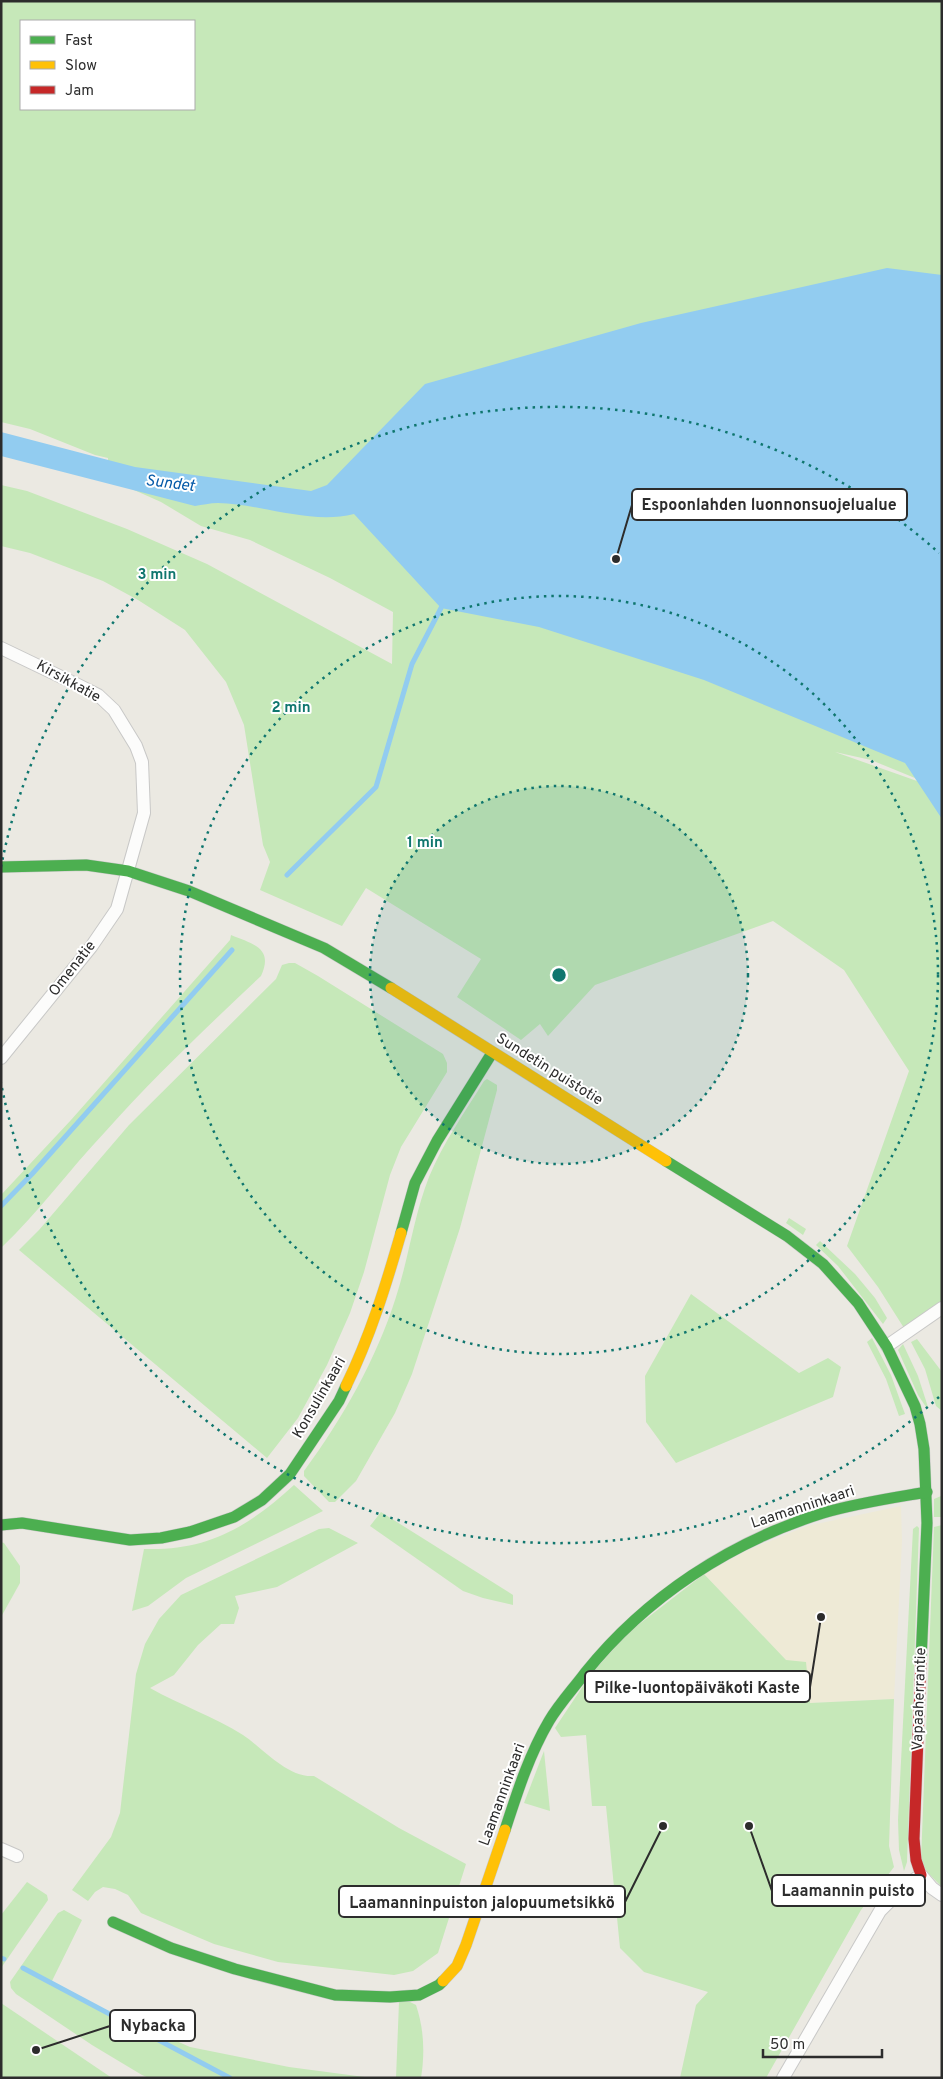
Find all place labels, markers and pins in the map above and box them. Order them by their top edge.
callout: Espoonlahden luonnonsuojelualue [632,489,907,520]
centre of rings [550,966,568,984]
callout: Pilke-luontopäiväkoti Kaste [585,1671,810,1702]
callout: Laamannin puisto [772,1875,925,1906]
callout: Laamanninpuiston jalopuumetsikkö [339,1886,625,1917]
callout: Nybacka [110,2010,195,2041]

